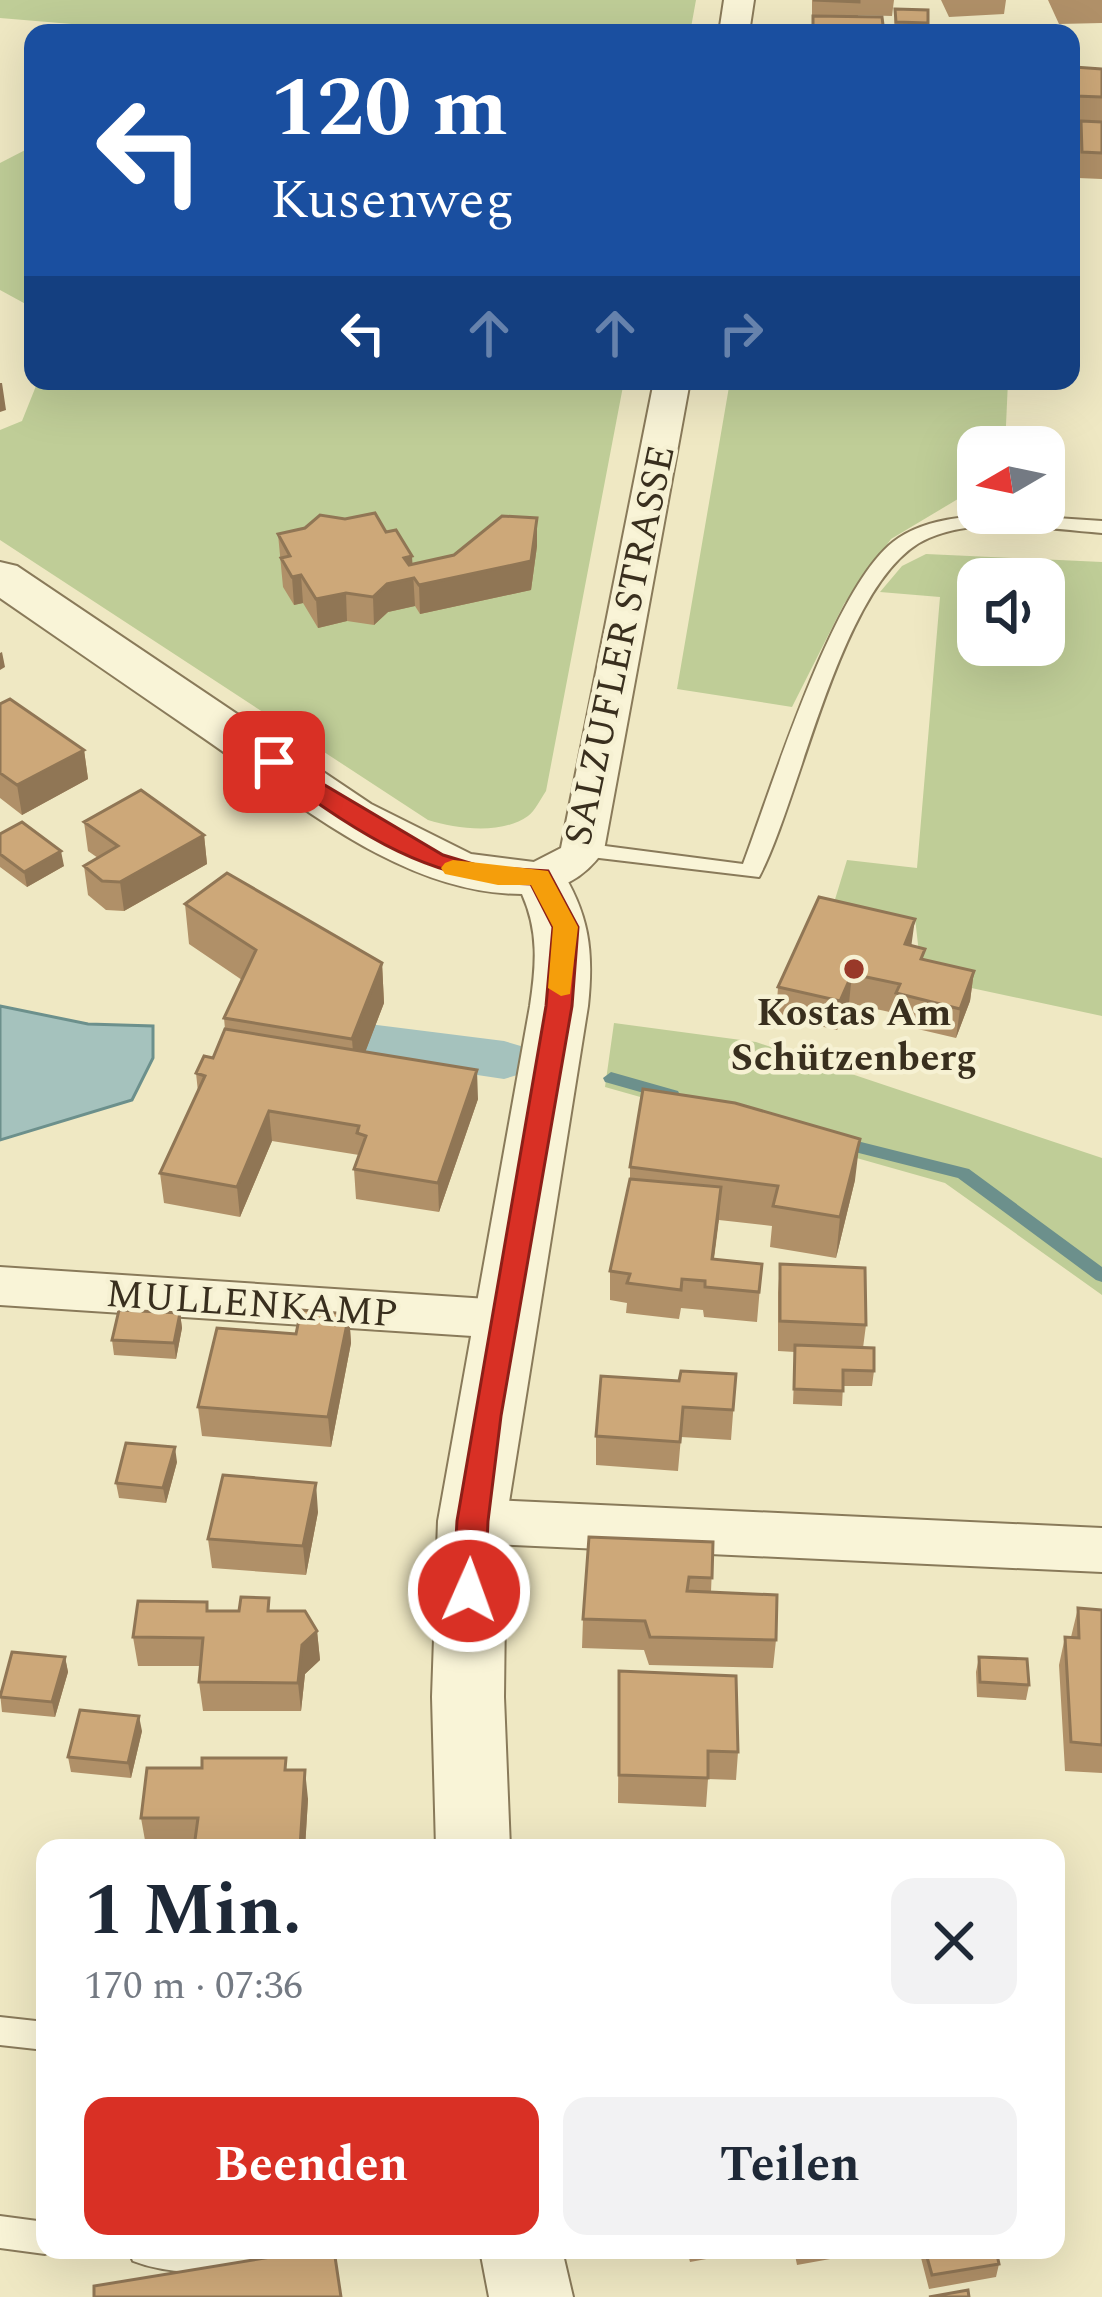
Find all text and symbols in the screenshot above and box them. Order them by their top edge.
text: 120 m [270,45,508,173]
icon: left [72,72,228,228]
text: Kusenweg [270,160,514,242]
icon: left [330,300,396,366]
icon: ahead [456,300,522,366]
icon: ahead [582,300,648,366]
icon: right [708,300,774,366]
north arrow [957,426,1065,534]
map controls [957,426,1065,666]
street label: SALZUFLER STRASSE [549,440,692,851]
button: sound [957,558,1065,666]
pin [223,711,325,813]
icon: arrive [241,729,307,795]
marker: Kostas Am Schützenberg [841,956,867,982]
place label: Kostas Am Schützenberg [731,984,977,1088]
street label: MULLENKAMP [104,1265,400,1344]
position arrow [406,1528,532,1654]
text: 1 Min. [84,1857,302,1966]
button: close [891,1878,1017,2004]
text: 170 m · 07:36 [84,1957,303,2016]
button: Beenden [84,2097,539,2235]
button: Teilen [563,2097,1017,2235]

